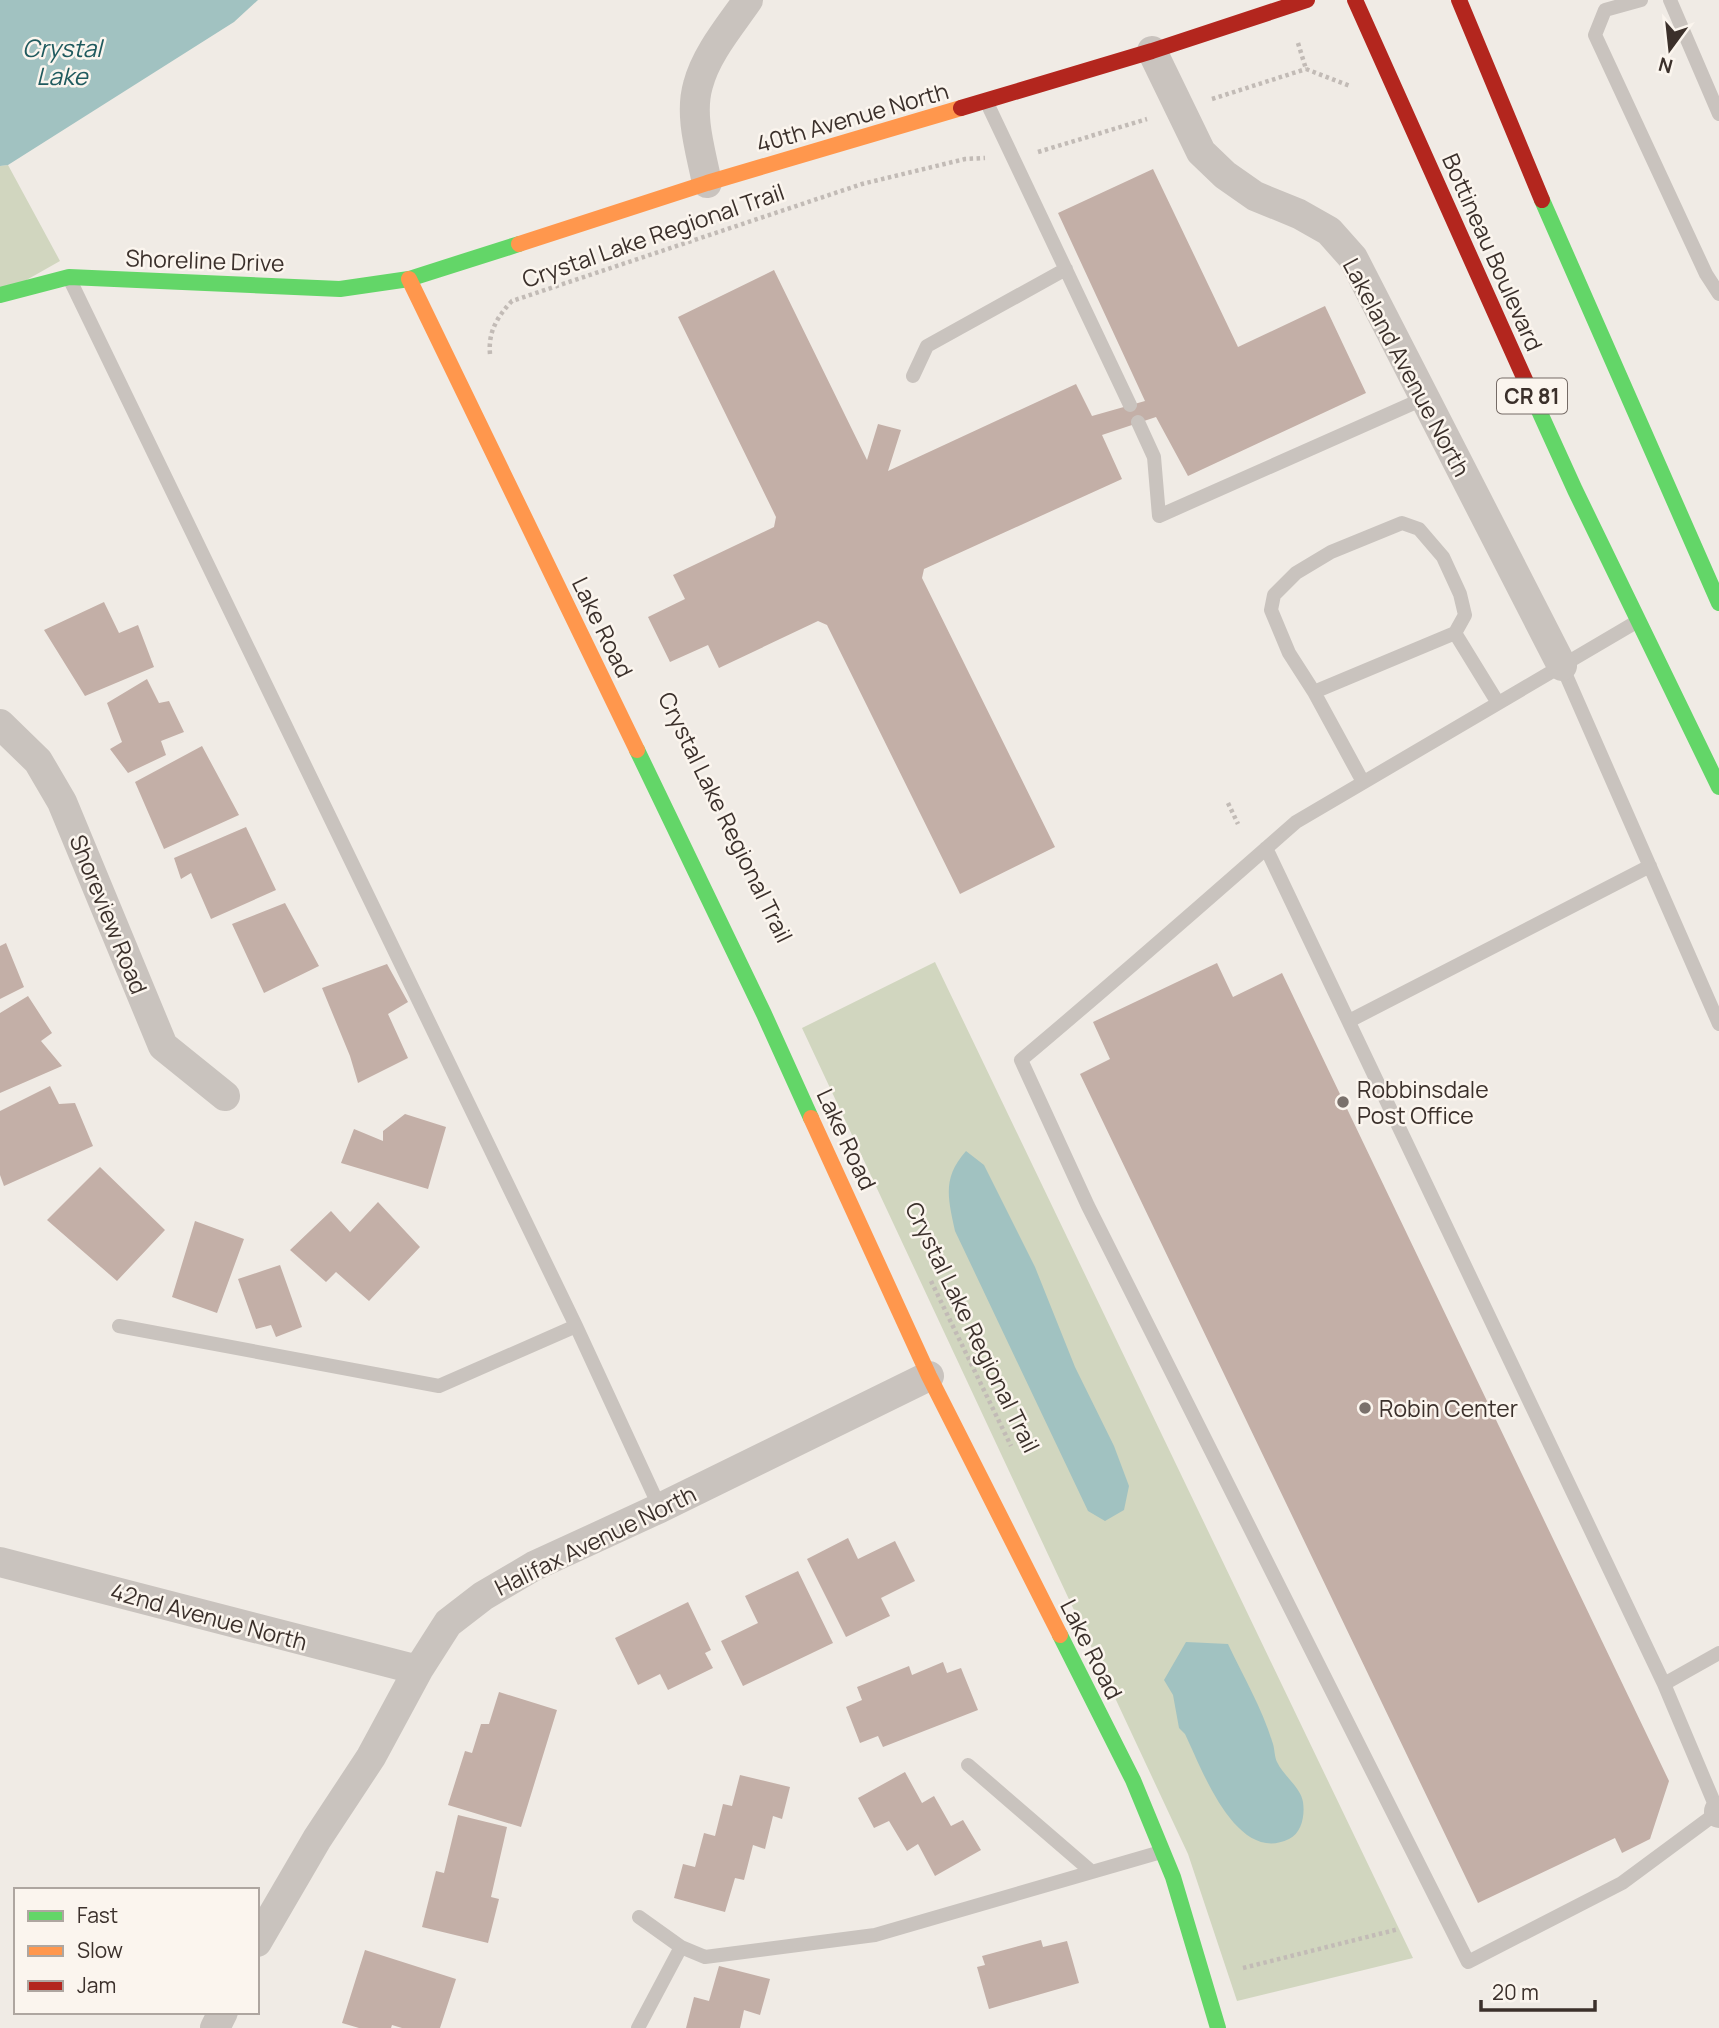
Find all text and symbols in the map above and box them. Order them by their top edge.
north arrow [1635,14,1705,84]
water label: Crystal Lake [22,31,105,92]
text: N [1656,51,1676,80]
street label: 40th Avenue North [752,74,952,160]
street label: Bottineau Boulevard [1435,148,1551,356]
street label: Crystal Lake Regional Trail [518,175,788,295]
street label: Shoreline Drive [125,241,285,279]
street label: Lakeland Avenue North [1336,252,1478,482]
road number: CR 81 [1497,378,1567,414]
street label: Lake Road [565,571,641,683]
street label: Crystal Lake Regional Trail [651,686,801,948]
street label: Shoreview Road [62,830,156,998]
place label: Robbinsdale Post Office [1357,1073,1489,1131]
street label: Lake Road [810,1083,884,1195]
marker: Robbinsdale Post Office [1335,1094,1351,1110]
street label: Crystal Lake Regional Trail [898,1196,1048,1458]
place label: Robin Center [1379,1392,1518,1424]
marker: Robin Center [1357,1400,1373,1416]
street label: Halifax Avenue North [489,1477,701,1603]
street label: 42nd Avenue North [107,1574,311,1658]
street label: Lake Road [1053,1594,1131,1704]
legend [14,1888,259,2014]
text: Fast [77,1901,118,1929]
text: Slow [77,1936,123,1964]
scale bar [1481,1968,1595,2012]
text: Jam [77,1971,116,1999]
text: 20 m [1492,1978,1539,2006]

